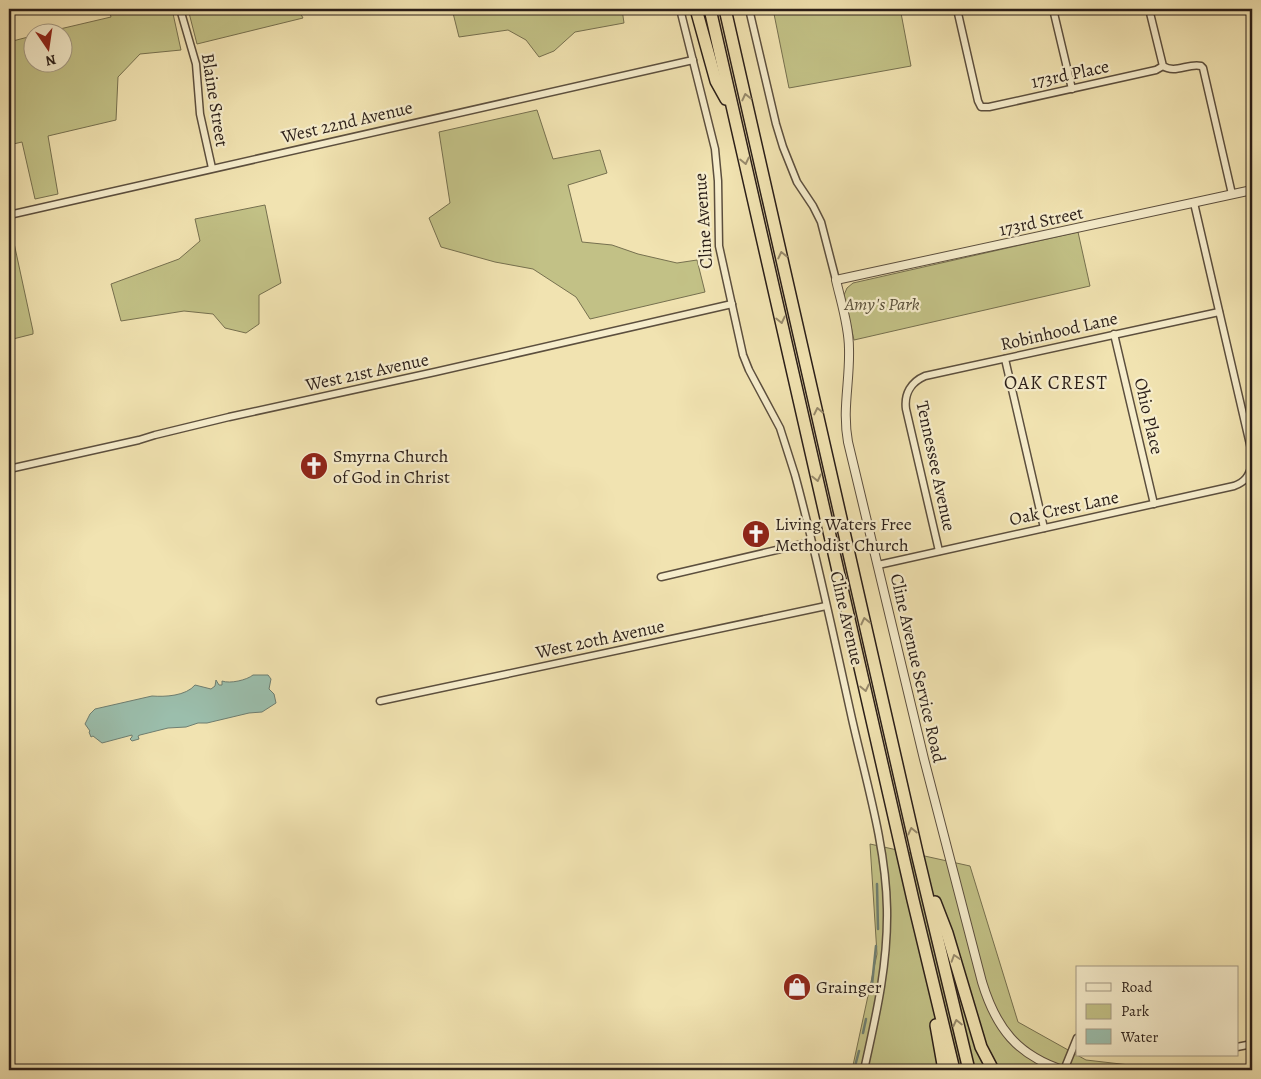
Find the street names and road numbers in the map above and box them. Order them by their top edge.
street label: Blaine Street [196,52,234,149]
street label: 173rd Place [1029,54,1111,94]
street label: West 22nd Avenue [278,95,415,149]
street label: Cline Avenue [688,172,718,270]
street label: 173rd Street [997,200,1085,242]
street label: Robinhood Lane [998,306,1120,356]
street label: West 21st Avenue [302,347,431,397]
street label: Ohio Place [1129,375,1169,457]
street label: Tennessee Avenue [911,399,961,533]
street label: Oak Crest Lane [1007,485,1121,531]
street label: Cline Avenue [825,569,869,667]
street label: Cline Avenue Service Road [885,571,952,765]
street label: West 20th Avenue [532,614,667,665]

